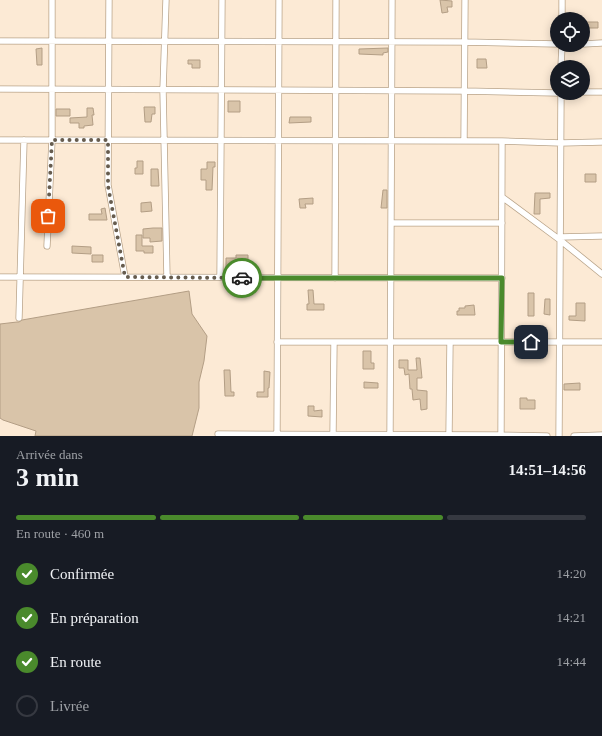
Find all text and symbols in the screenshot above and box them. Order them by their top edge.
map controls [550,12,590,100]
button: locate [550,12,590,52]
button: layers [550,60,590,100]
pin [31,199,65,233]
icon: bag [37,205,59,227]
courier [222,258,262,298]
icon: car [231,267,253,289]
pin [514,325,548,359]
icon: home [520,331,542,353]
text: Arrivée dans [16,447,83,462]
text: 14:51–14:56 [509,462,586,478]
text: 3 min [16,463,79,492]
text: En route · 460 m [16,526,104,541]
icon: check [16,563,38,585]
text: Confirmée [50,566,114,582]
text: 14:20 [556,566,586,581]
icon: check [16,607,38,629]
text: En préparation [50,610,139,626]
text: 14:21 [556,610,586,625]
icon: check [16,651,38,673]
text: En route [50,654,101,670]
text: 14:44 [556,654,586,669]
text: Livrée [50,698,89,714]

